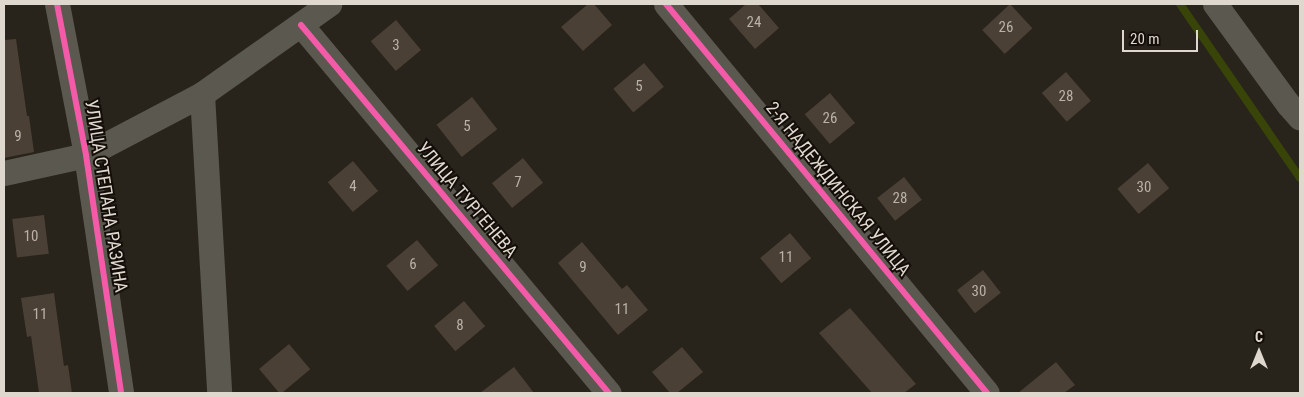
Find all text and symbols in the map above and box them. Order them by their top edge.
house number: 24 [747,14,761,32]
house number: 26 [999,19,1013,37]
scale bar [1124,20,1200,52]
text: 20 m [1130,30,1160,48]
house number: 3 [392,37,400,55]
house number: 5 [635,78,643,96]
house number: 28 [1059,88,1073,106]
street label: УЛИЦА СТЕПАНА РАЗИНА [80,98,132,294]
street label: 2-Я НАДЕЖДИНСКАЯ УЛИЦА [761,98,915,280]
house number: 26 [823,110,837,128]
house number: 5 [463,118,471,136]
house number: 9 [14,128,22,146]
street label: УЛИЦА ТУРГЕНЕВА [412,137,522,263]
house number: 7 [514,174,522,192]
house number: 4 [349,178,357,196]
house number: 30 [1137,179,1151,197]
house number: 28 [893,190,907,208]
house number: 10 [24,228,38,246]
house number: 11 [779,249,793,267]
house number: 6 [409,256,417,274]
house number: 9 [579,259,587,277]
house number: 30 [972,283,986,301]
house number: 11 [615,301,629,319]
house number: 11 [33,306,47,324]
house number: 8 [456,317,464,335]
north arrow [1234,327,1284,377]
text: С [1255,329,1263,345]

